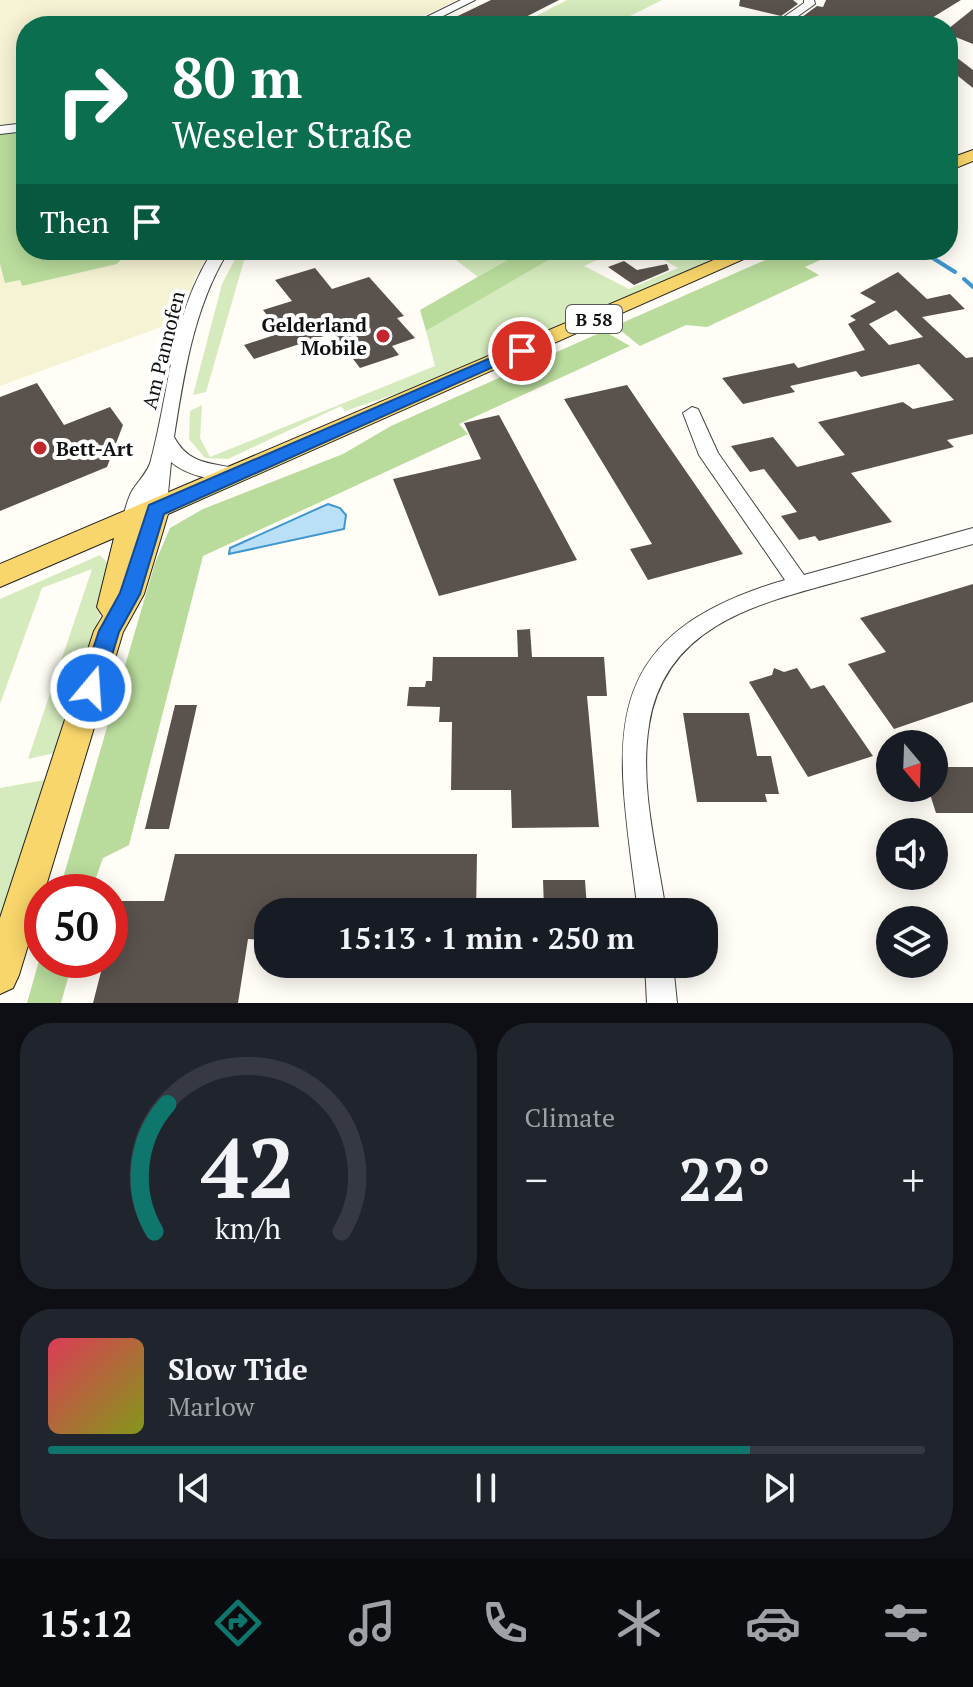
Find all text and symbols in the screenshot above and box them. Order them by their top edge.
text: 80 m [172,40,302,114]
icon: right [40,48,144,152]
text: Weseler Straße [172,111,412,158]
icon: arrive [125,200,169,244]
text: Then [40,202,109,242]
street label: Am Pannofen [135,288,191,412]
road number: B 58 [566,305,622,333]
place label: Gelderland Mobile [261,311,367,361]
pin [488,317,556,385]
marker: Gelderland Mobile [374,327,392,345]
icon: arrive [500,329,544,373]
place label: Bett-Art [56,435,133,462]
marker: Bett-Art [31,439,49,457]
position arrow [49,646,133,730]
north arrow [876,730,948,802]
map controls [876,730,948,978]
button: sound [876,818,948,890]
speed limit sign: 50 [24,874,128,978]
button: layers [876,906,948,978]
text: 15:13 · 1 min · 250 m [338,918,634,958]
text: Climate [525,1100,615,1134]
text: 42 [201,1112,295,1222]
text: 22° [678,1139,771,1218]
text: − [525,1150,548,1209]
text: + [902,1150,925,1209]
text: km/h [215,1209,281,1247]
text: Slow Tide [168,1349,308,1389]
text: Marlow [168,1389,254,1423]
icon: previous [172,1466,216,1510]
icon: pause [464,1466,508,1510]
icon: next [757,1466,801,1510]
icon: directions [210,1595,266,1651]
icon: music [344,1595,400,1651]
icon: phone [477,1595,533,1651]
icon: climate [611,1595,667,1651]
icon: car [745,1595,801,1651]
icon: filters [878,1595,934,1651]
text: 15:12 [39,1600,133,1647]

